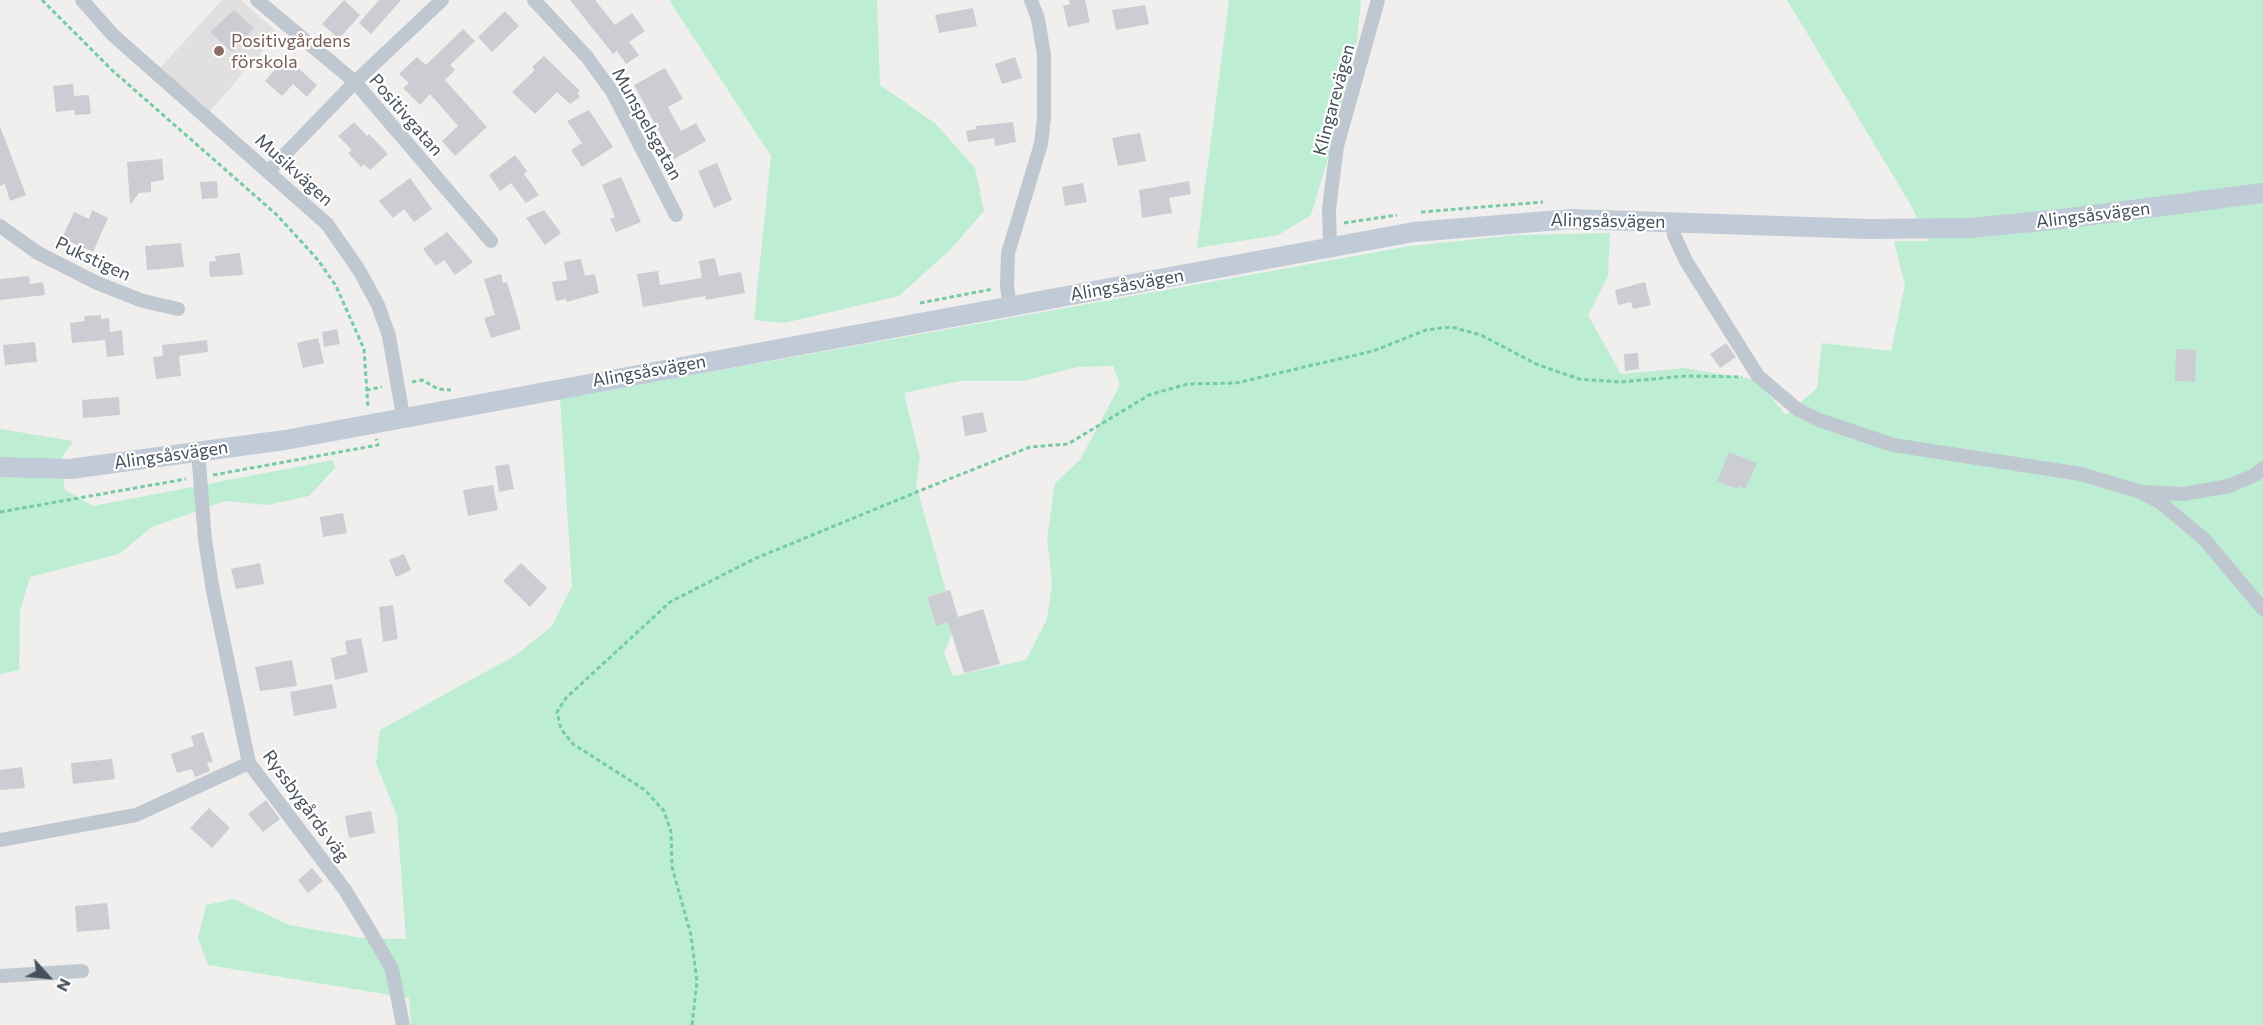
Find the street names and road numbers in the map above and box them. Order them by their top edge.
street label: Klingarevägen [1309,42,1359,158]
street label: Munspelsgatan [607,64,687,184]
street label: Positivgatan [365,70,447,160]
street label: Musikvägen [251,129,337,211]
street label: Alingsåsvägen [2035,197,2151,233]
street label: Alingsåsvägen [1550,209,1666,233]
street label: Pukstigen [52,232,134,286]
street label: Alingsåsvägen [1069,264,1185,306]
street label: Alingsåsvägen [591,350,707,392]
street label: Alingsåsvägen [113,436,229,474]
street label: Ryssbygårds väg [258,746,354,866]

